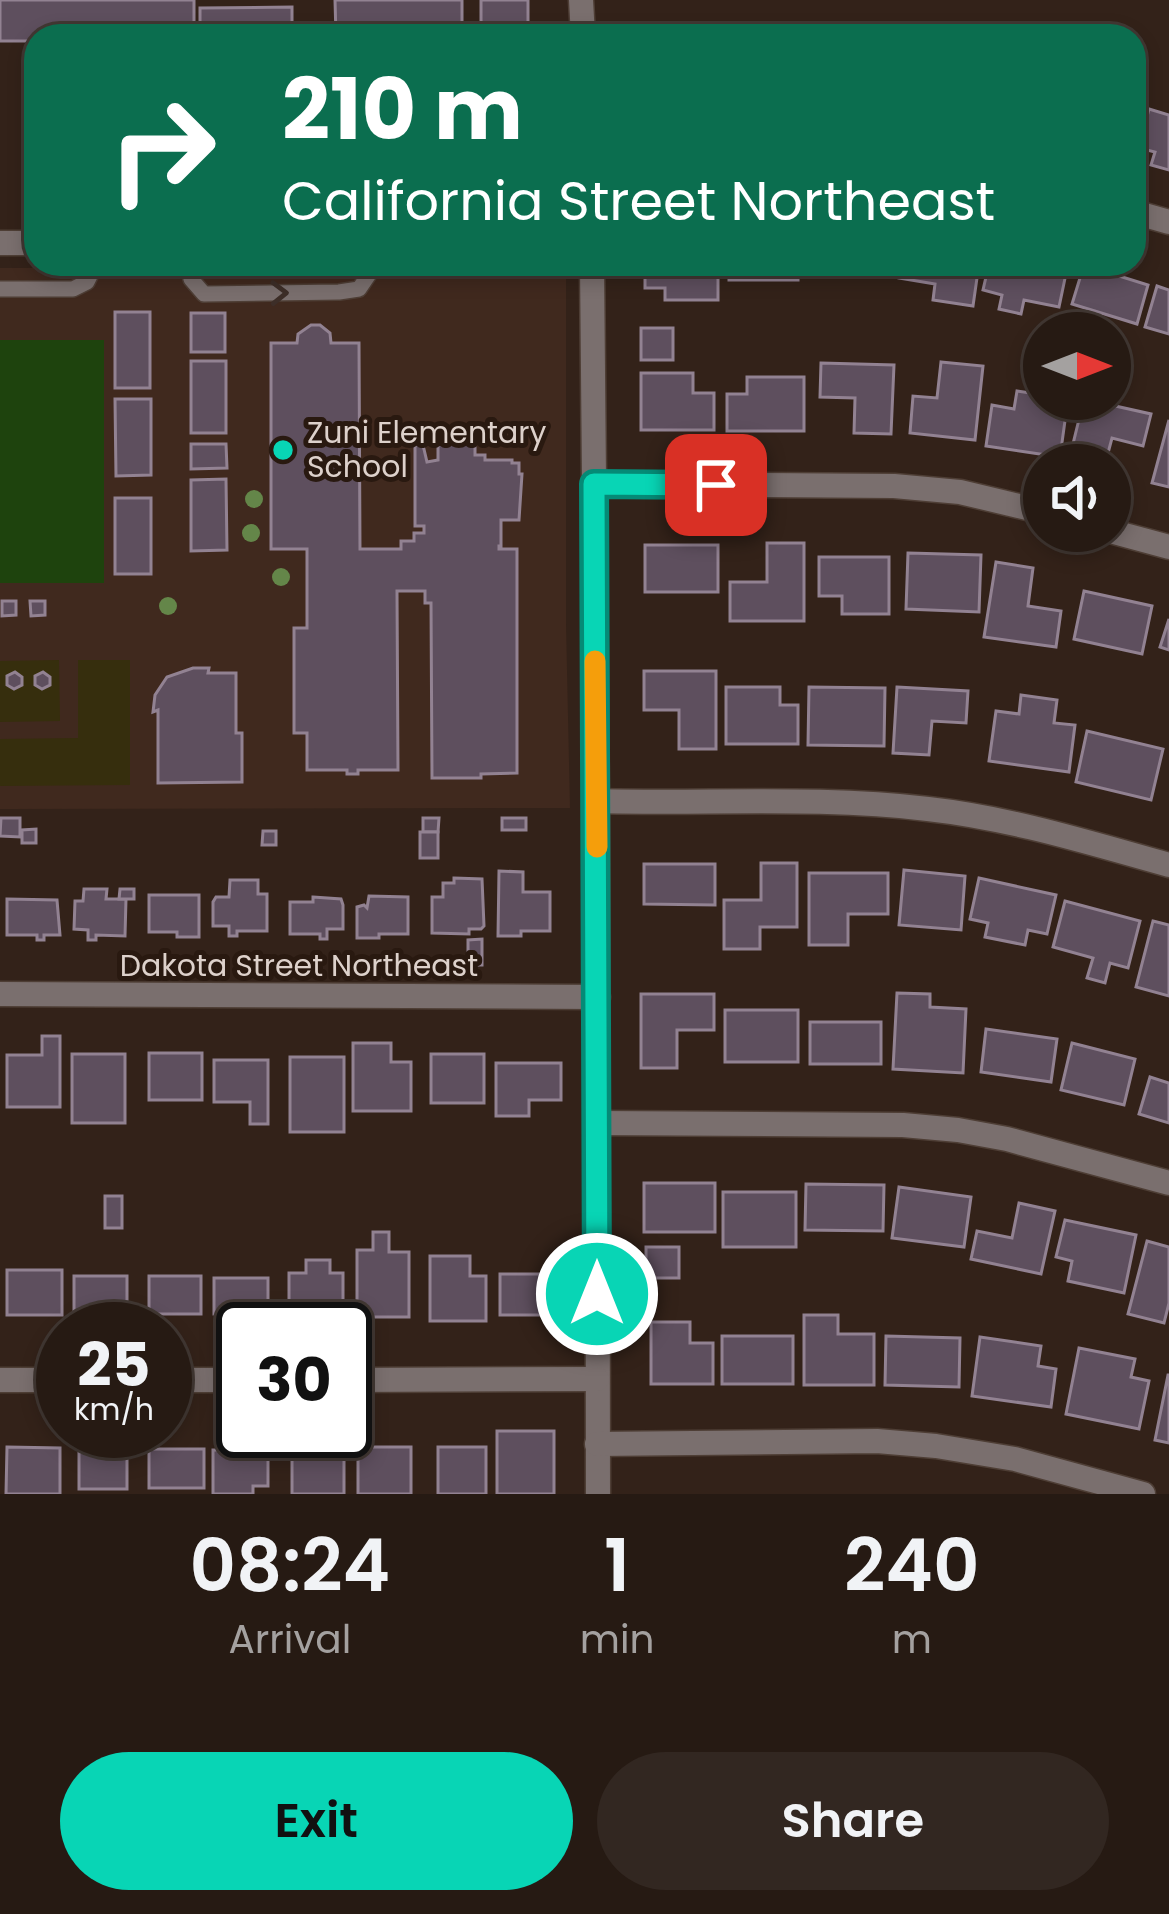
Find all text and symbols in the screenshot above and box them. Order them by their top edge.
text: 210 m [282,51,523,168]
icon: right [84,72,240,228]
text: California Street Northeast [282,163,995,239]
one-way arrow [271,280,289,306]
north arrow [1023,312,1131,420]
map controls [1023,312,1131,552]
place label: Zuni Elementary School [307,411,546,488]
pin [665,434,767,536]
marker: Zuni Elementary School [270,437,296,463]
button: sound [1023,444,1131,552]
icon: arrive [683,452,749,518]
street label: Dakota Street Northeast [120,944,478,987]
position arrow [534,1231,660,1357]
speed limit sign: 30 [216,1302,372,1458]
text: 25 [77,1323,151,1407]
text: km/h [74,1388,154,1431]
text: 08:24 [190,1515,390,1616]
text: 1 [604,1515,630,1616]
text: 240 [844,1515,979,1616]
text: Arrival [228,1612,351,1667]
text: min [580,1612,654,1667]
text: m [892,1612,932,1667]
button: Exit [60,1752,573,1890]
button: Share [597,1752,1109,1890]

